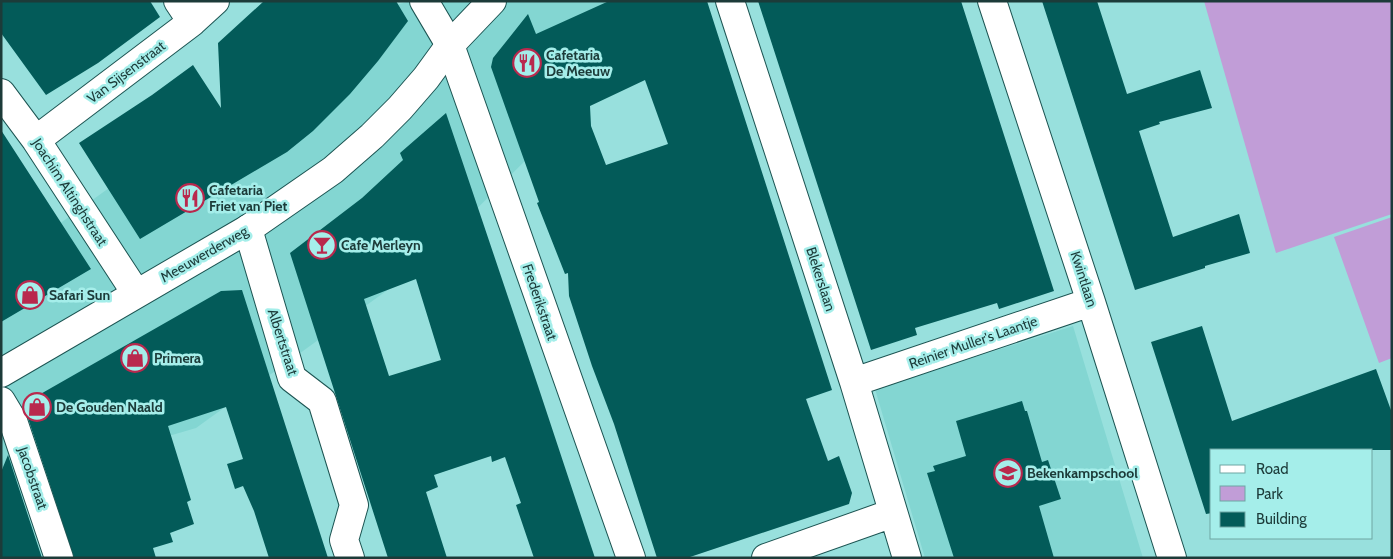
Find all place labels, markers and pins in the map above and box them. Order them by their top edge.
place label: Cafetaria De Meeuw [546,46,611,80]
restaurant icon: Cafetaria De Meeuw [512,48,542,78]
place label: Cafetaria Friet van Piet [209,181,288,215]
restaurant icon: Cafetaria Friet van Piet [175,183,205,213]
bar icon: Cafe Merleyn [307,230,337,260]
place label: Cafe Merleyn [341,236,421,254]
shop icon: Safari Sun [15,280,45,310]
place label: Safari Sun [49,286,110,304]
shop icon: Primera [120,343,150,373]
place label: Primera [154,349,201,367]
shop icon: De Gouden Naald [22,392,52,422]
place label: De Gouden Naald [56,398,163,416]
school or university icon: Bekenkampschool [993,458,1023,488]
place label: Bekenkampschool [1027,464,1138,482]

